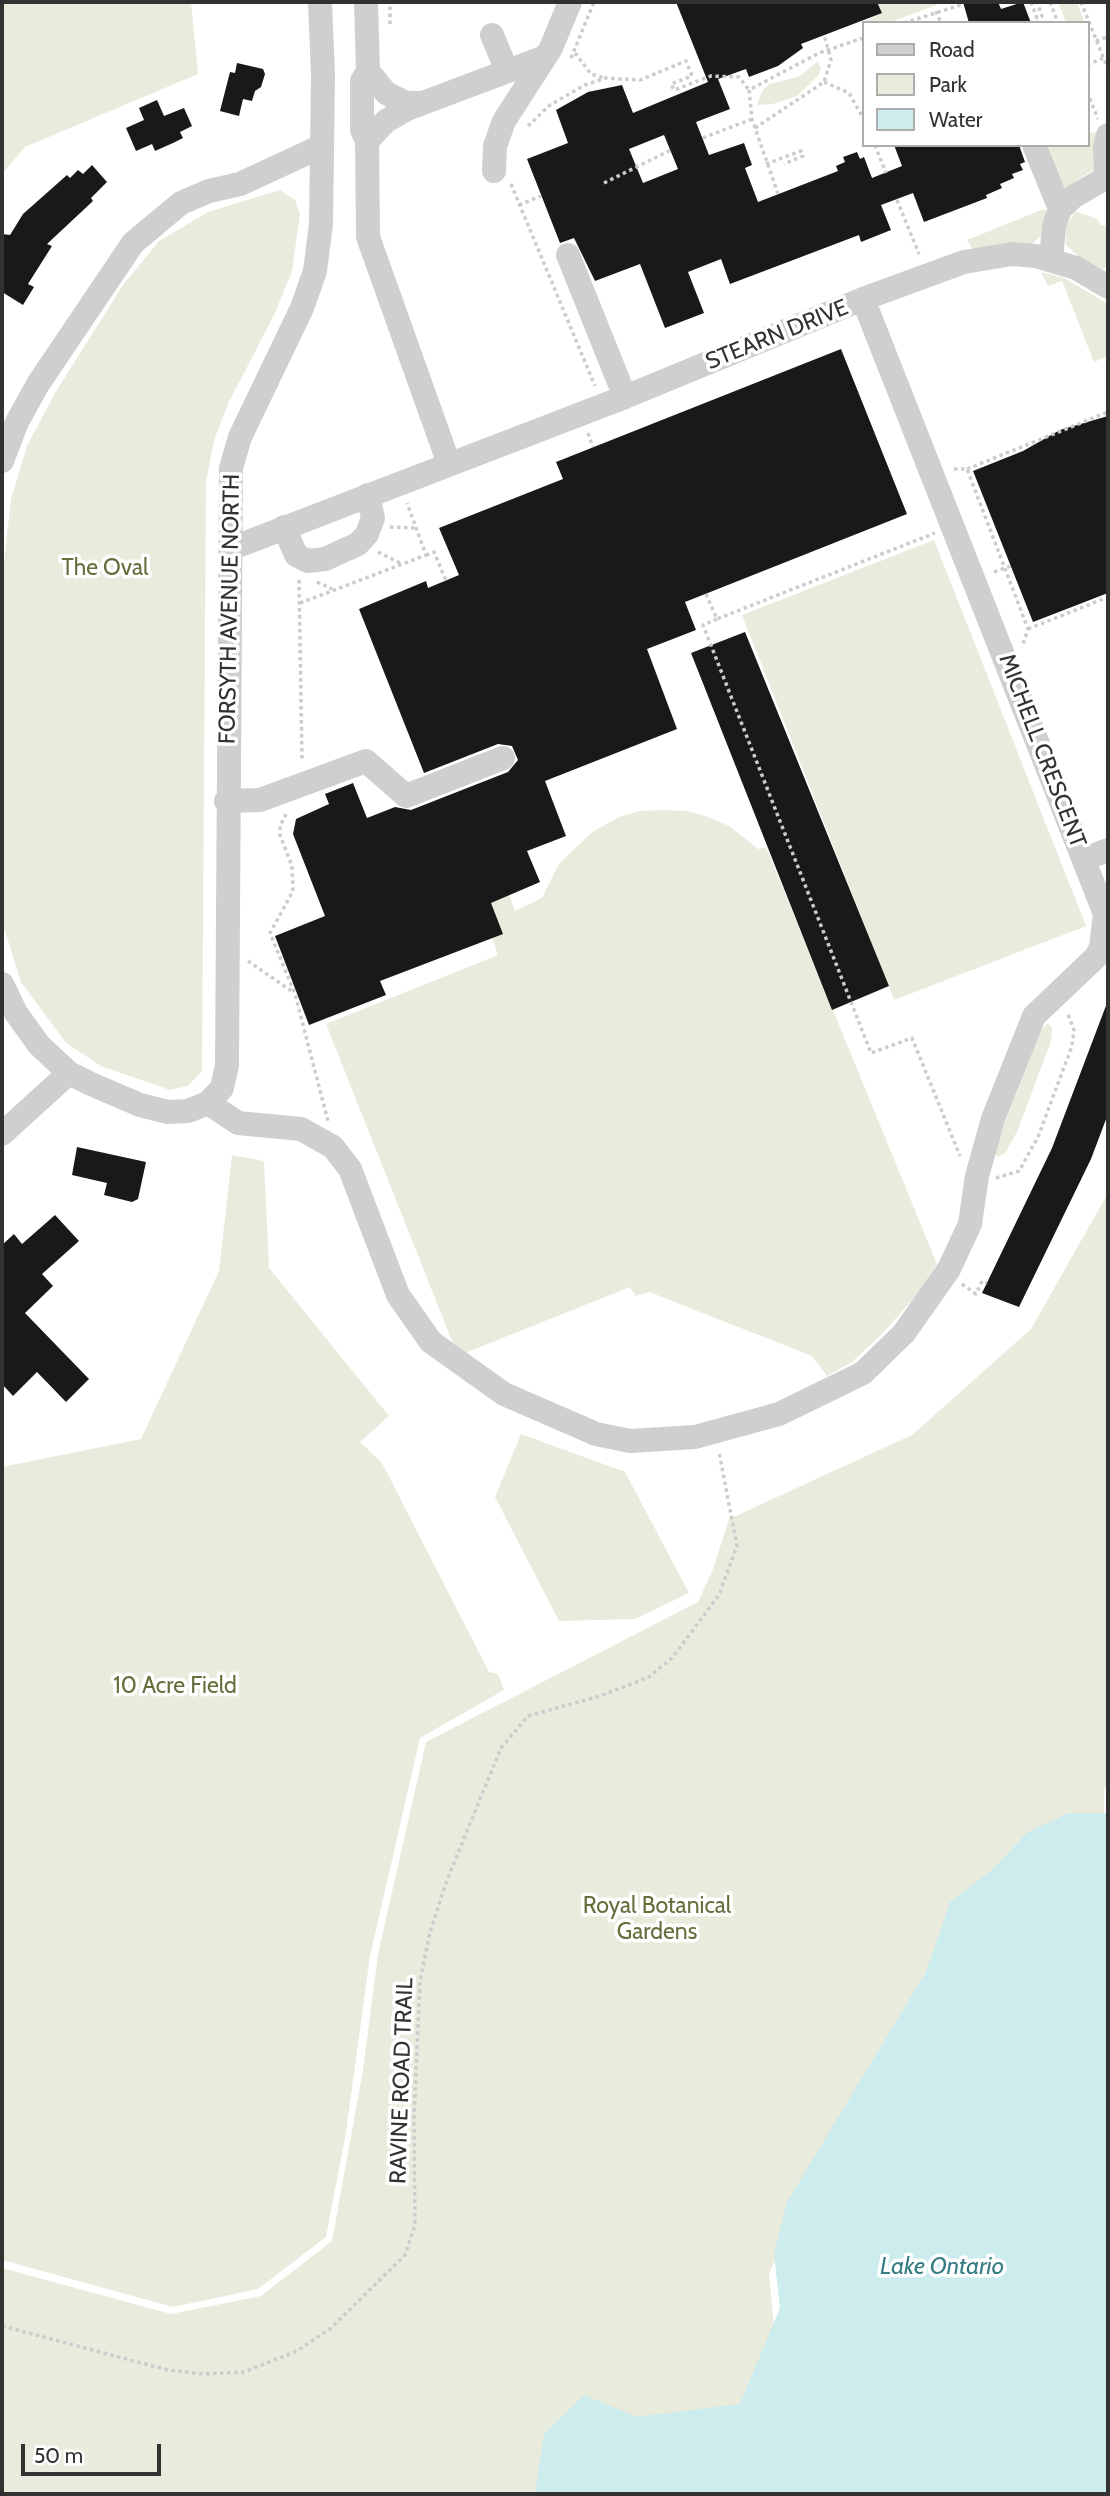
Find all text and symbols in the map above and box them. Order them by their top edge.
legend [862,21,1089,147]
text: Road [929,37,975,62]
text: Park [929,72,967,97]
text: Water [929,107,982,132]
street label: STEARN DRIVE [702,294,852,376]
street label: FORSYTH AVENUE NORTH [214,474,246,744]
park label: The Oval [62,554,148,582]
street label: MICHELL CRESCENT [992,650,1092,852]
park label: 10 Acre Field [113,1672,237,1700]
park label: Royal Botanical Gardens [583,1892,731,1946]
street label: RAVINE ROAD TRAIL [385,1978,419,2184]
water label: Lake Ontario [880,2253,1004,2281]
scale bar [24,2430,164,2474]
text: 50 m [34,2443,83,2468]

